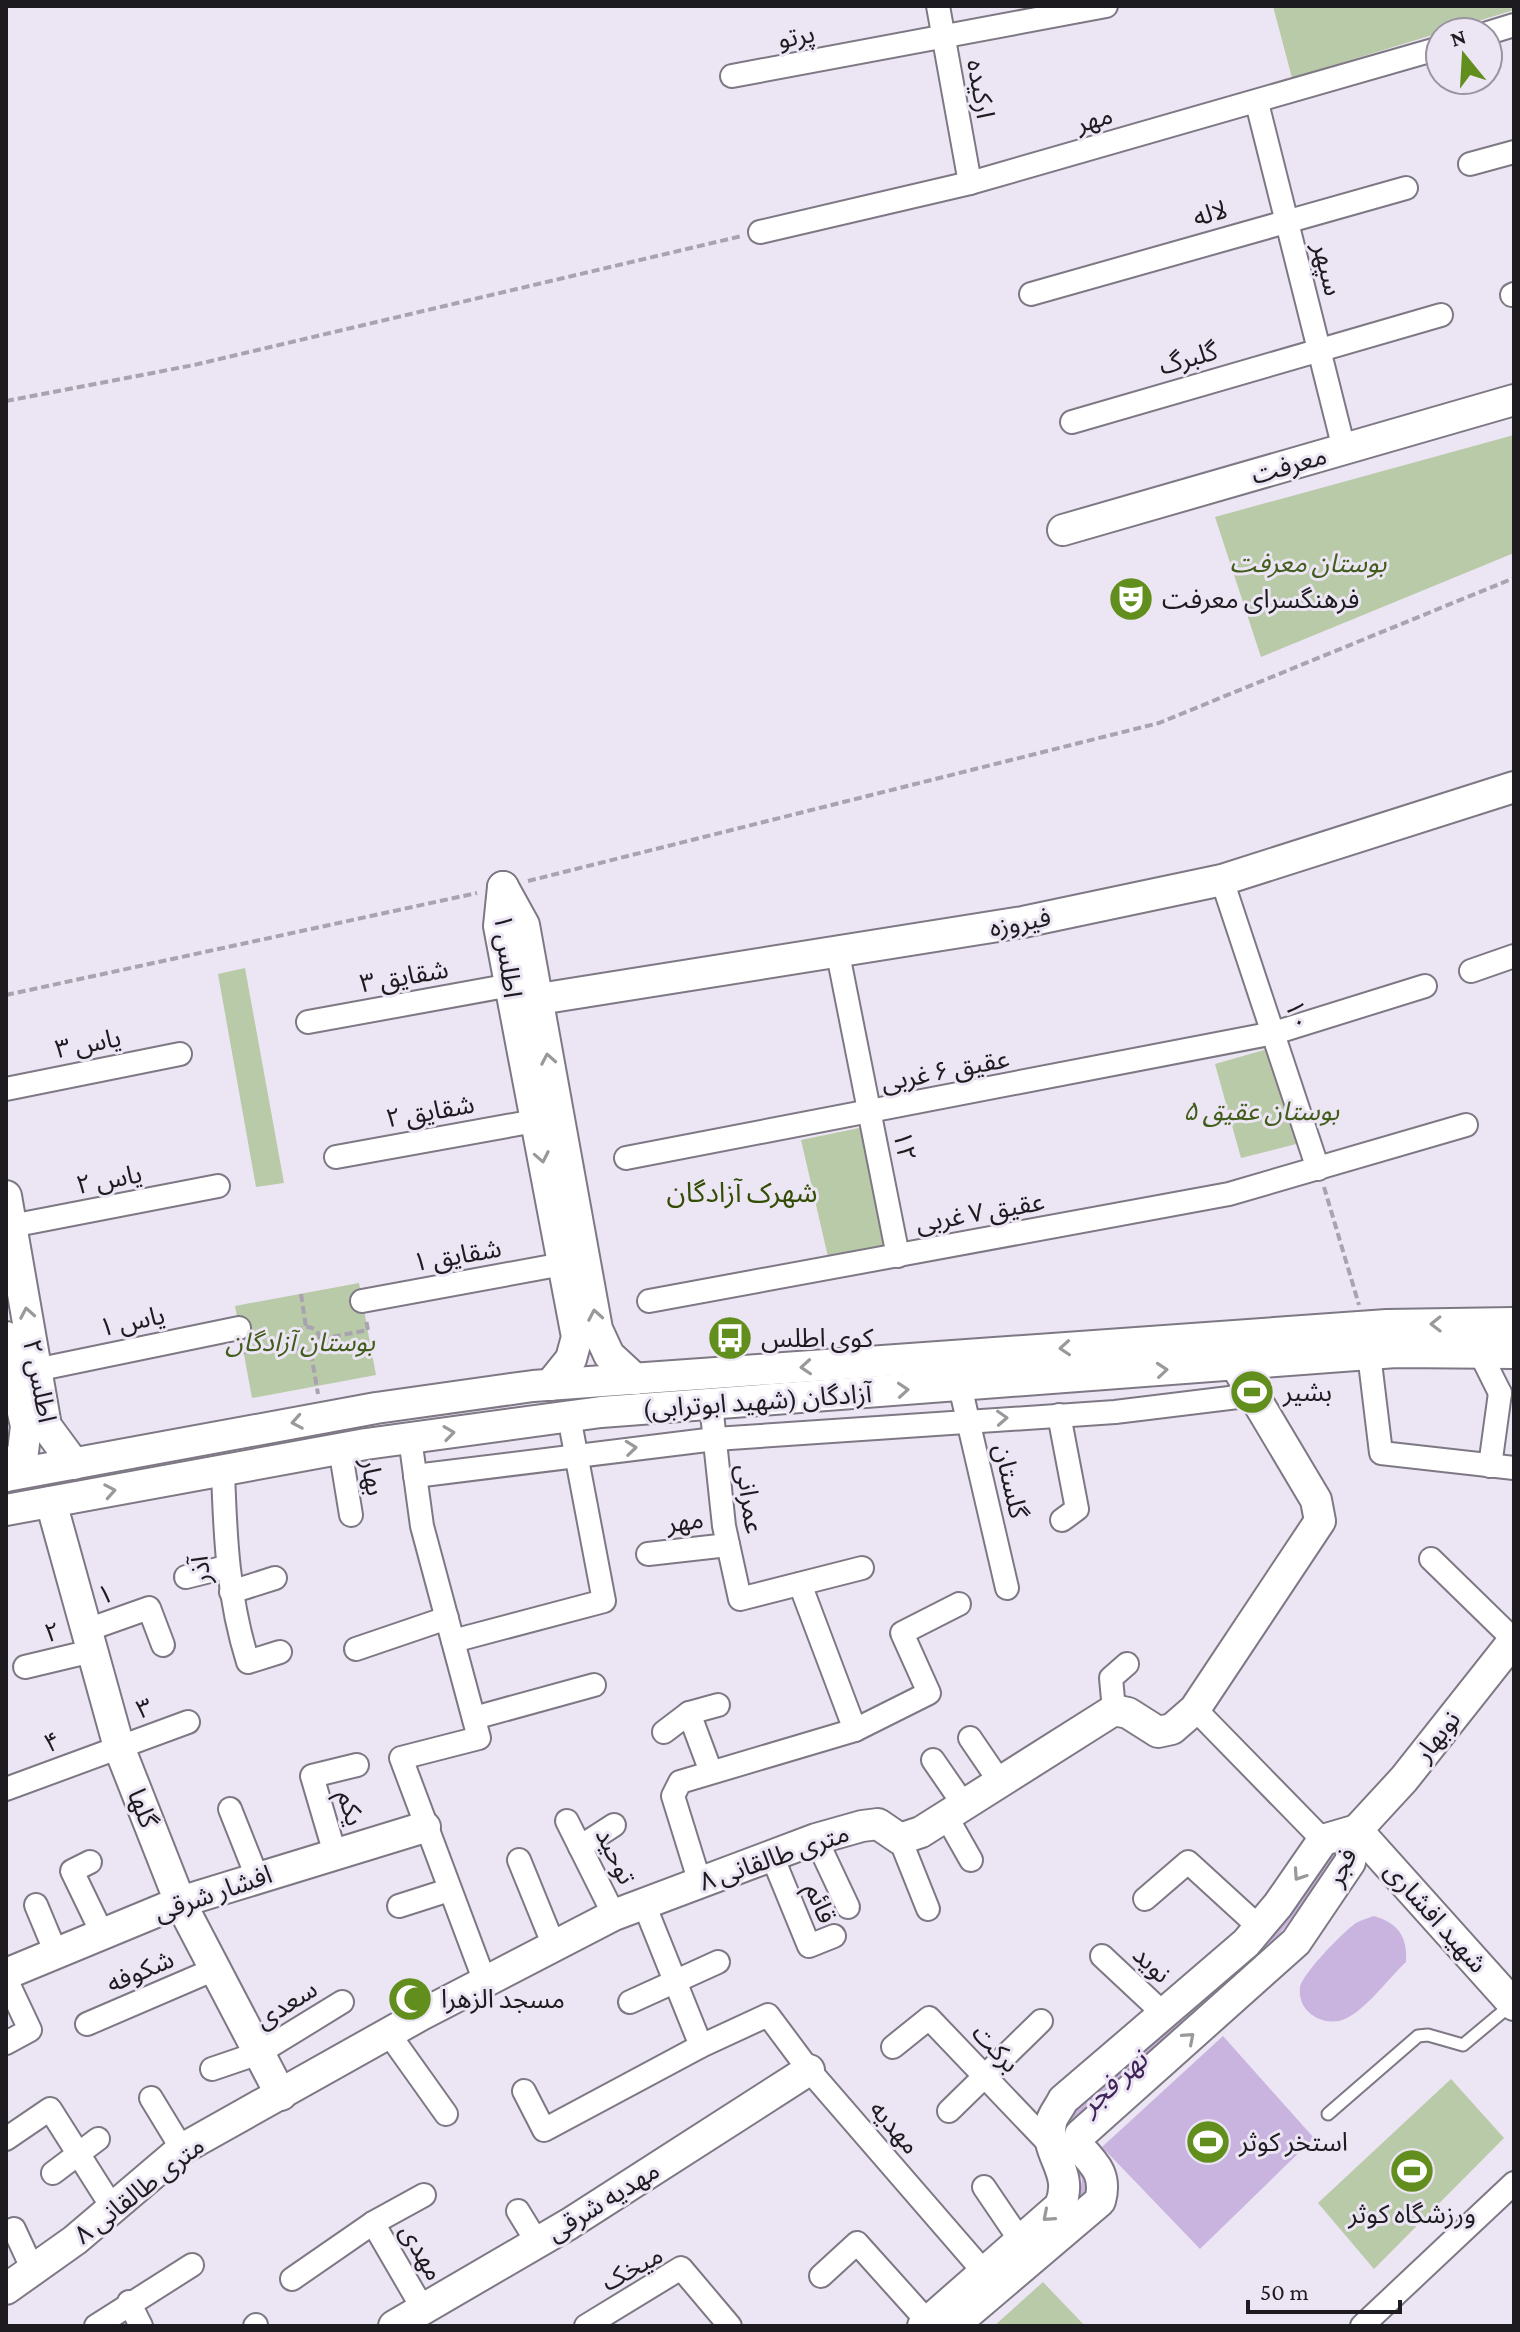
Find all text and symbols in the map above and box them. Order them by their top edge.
north arrow [1424,16,1504,96]
street label: پرتو [775,19,818,56]
text: N [1447,23,1469,52]
street label: ارکیده [961,57,1000,121]
street label: مهر [1071,100,1116,139]
street label: لاله [1190,195,1231,232]
street label: سپهر [1305,239,1348,299]
street label: گلبرگ [1156,336,1221,381]
street label: معرفت [1248,441,1330,490]
park label: بوستان معرفت [1230,549,1387,579]
theatre icon: فرهنگسرای معرفت [1107,575,1155,623]
place label: فرهنگسرای معرفت [1162,585,1359,614]
street label: فیروزه [987,902,1053,943]
street label: اطلس ۱ [488,912,527,1000]
street label: شقایق ۳ [358,954,451,1000]
street label: ۱۰ [1279,996,1316,1034]
street label: یاس ۳ [53,1023,124,1064]
street label: عقیق ۶ غربی [879,1044,1012,1098]
one-way arrow [541,1052,558,1066]
street label: شقایق ۲ [384,1089,477,1135]
park label: بوستان عقیق ۵ [1183,1097,1340,1128]
street label: ۱۲ [887,1129,922,1163]
one-way arrow [533,1150,550,1163]
street label: یاس ۲ [74,1159,145,1200]
district label: شهرک آزادگان [667,1177,817,1209]
street label: عقیق ۷ غربی [914,1187,1047,1239]
street label: شقایق ۱ [411,1233,504,1279]
street label: یاس ۱ [97,1300,168,1343]
one-way arrow [19,1306,36,1319]
one-way arrow [587,1308,604,1322]
bus stop icon: کوی اطلس [706,1314,754,1362]
one-way arrow [1429,1315,1442,1333]
place label: کوی اطلس [761,1324,873,1353]
park label: بوستان آزادگان [225,1328,376,1357]
street label: اطلس ۲ [17,1337,62,1425]
one-way arrow [1058,1339,1071,1356]
one-way arrow [799,1358,812,1375]
one-way arrow [1156,1362,1169,1379]
sports icon: بشیر [1228,1368,1276,1416]
place label: بشیر [1282,1378,1332,1407]
street label: آزادگان (شهید ابوترابی) [641,1379,874,1424]
one-way arrow [897,1382,910,1399]
one-way arrow [996,1410,1009,1427]
one-way arrow [290,1413,304,1430]
one-way arrow [443,1424,456,1441]
one-way arrow [625,1439,638,1456]
street label: گلستان [988,1441,1033,1522]
street label: بهار [355,1455,390,1498]
street label: عمرانی [730,1462,769,1536]
one-way arrow [103,1483,117,1500]
street label: مهر [664,1505,705,1538]
street label: آذر [184,1553,216,1586]
street label: ۱ [93,1578,117,1611]
street label: ۲ [41,1617,63,1648]
street label: ۳ [132,1692,156,1725]
street label: نوبهار [1408,1705,1466,1768]
street label: ۴ [40,1726,64,1759]
street label: گلها [122,1785,163,1832]
street label: یکم [327,1787,370,1831]
street label: ۸ متری طالقانی [695,1818,853,1897]
street label: توحید [590,1823,641,1889]
street label: فجر [1320,1844,1363,1892]
street label: شهید افشاری [1378,1856,1493,1979]
street label: افشار شرقی [150,1860,276,1927]
one-way arrow [1294,1866,1309,1880]
street label: قائم [795,1879,842,1929]
street label: نوید [1127,1940,1176,1989]
street label: شکوفه [102,1944,178,1999]
street label: سعدی [250,1974,323,2035]
mosque icon: مسجد الزهرا [386,1975,434,2023]
place label: مسجد الزهرا [441,1985,565,2014]
street label: برکت [966,2018,1025,2078]
one-way arrow [1179,2033,1194,2048]
water label: نهر فجر [1072,2043,1155,2123]
street label: مهدیه [864,2095,926,2160]
sports icon: استخر کوثر [1184,2118,1232,2166]
place label: استخر کوثر [1238,2128,1348,2157]
street label: ۸ متری طالقانی [69,2131,210,2250]
sports icon: ورزشگاه کوثر [1388,2147,1436,2195]
street label: مهدیه شرقی [542,2156,665,2247]
place label: ورزشگاه کوثر [1347,2200,1476,2229]
one-way arrow [1043,2206,1058,2221]
street label: مهدی [394,2219,449,2286]
street label: میخک [597,2240,668,2297]
scale bar [1248,2264,1400,2314]
text: 50 m [1260,2278,1309,2305]

